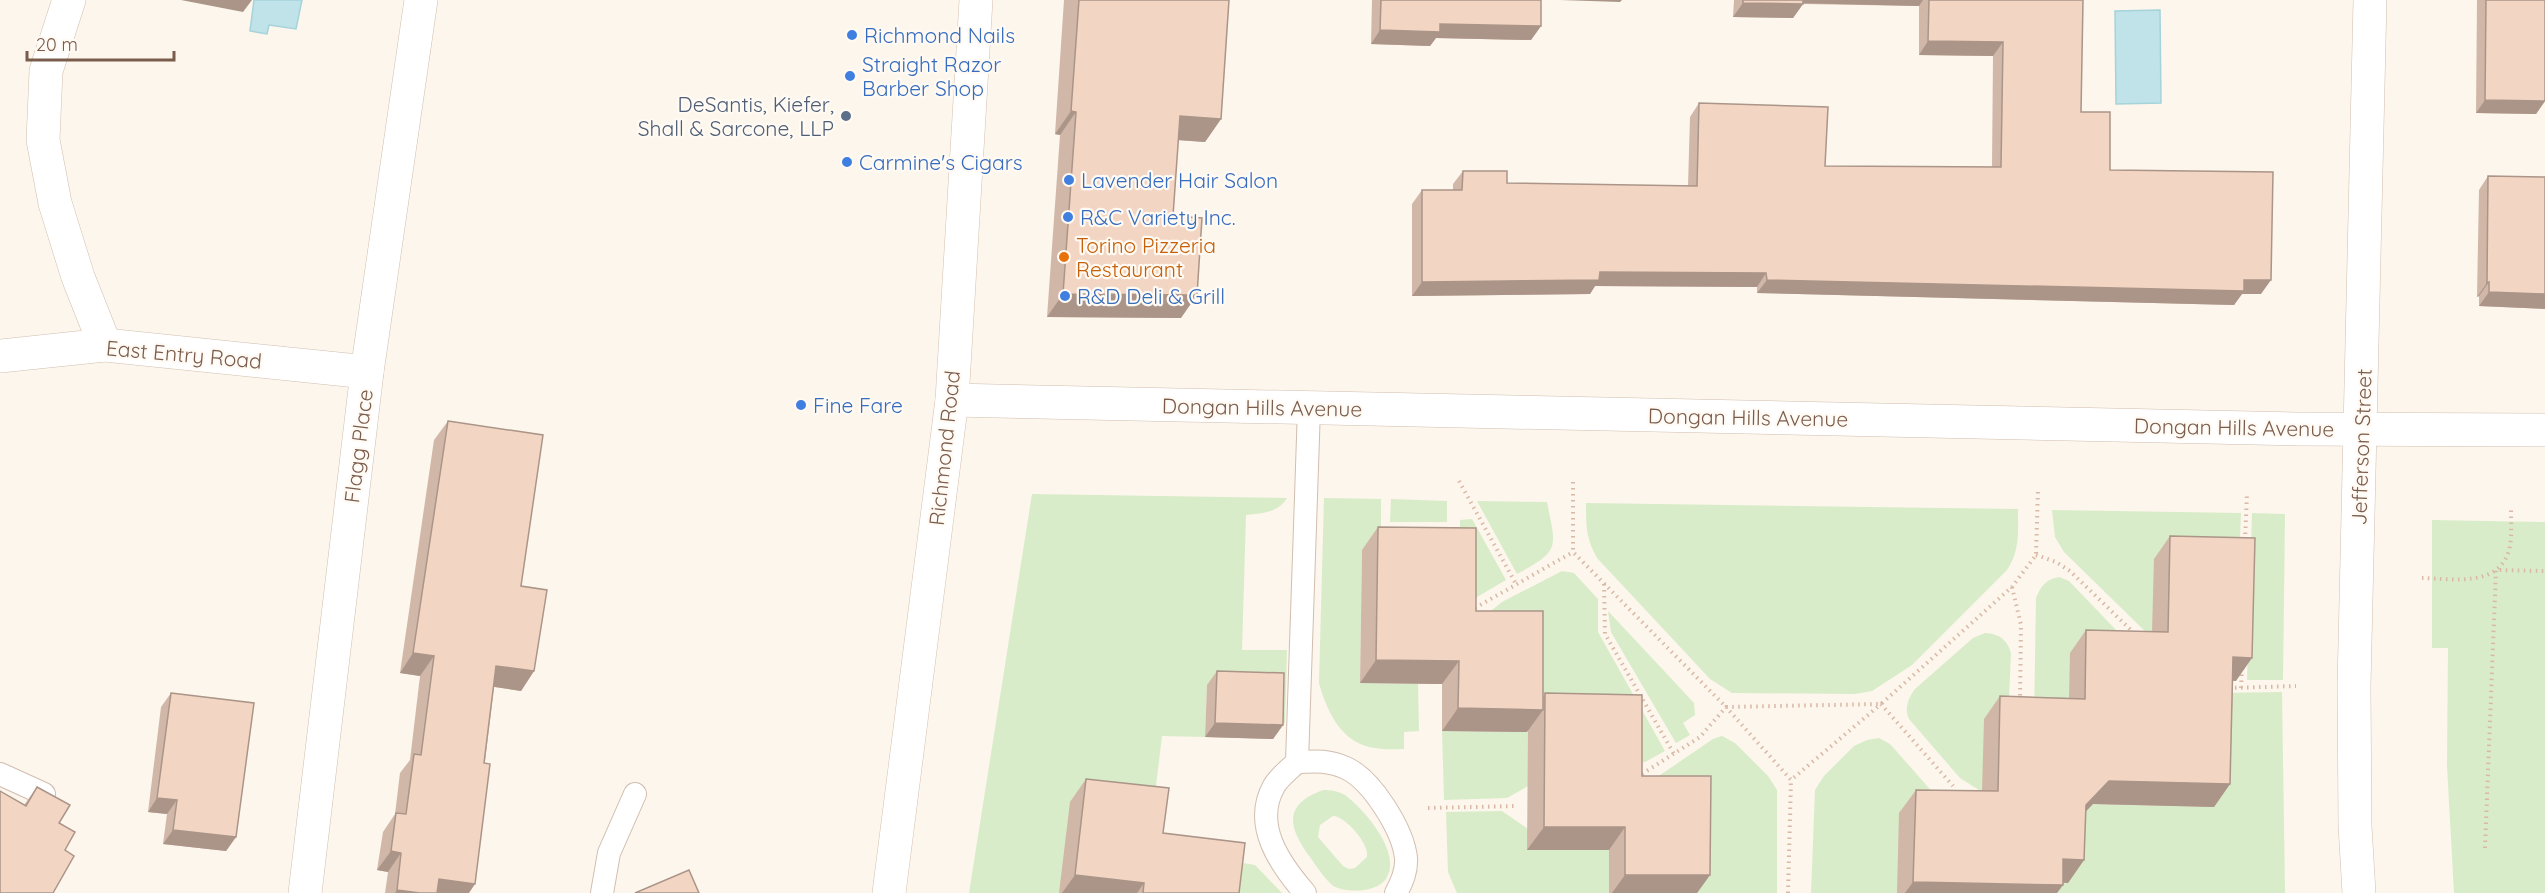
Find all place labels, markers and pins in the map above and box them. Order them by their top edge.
place label: Richmond Nails [864,22,1015,48]
marker: Richmond Nails [845,28,859,42]
place label: Straight Razor Barber Shop [862,51,1001,101]
marker: Straight Razor Barber Shop [843,69,857,83]
place label: DeSantis, Kiefer, Shall & Sarcone, LLP [638,91,834,141]
marker: DeSantis, Kiefer, Shall & Sarcone, LLP [839,109,853,123]
place label: Carmine's Cigars [859,149,1023,175]
marker: Carmine's Cigars [840,155,854,169]
place label: Lavender Hair Salon [1081,167,1278,193]
marker: Lavender Hair Salon [1062,173,1076,187]
place label: R&C Variety Inc. [1080,204,1235,230]
marker: R&C Variety Inc. [1061,210,1075,224]
place label: Torino Pizzeria Restaurant [1076,232,1216,282]
marker: Torino Pizzeria Restaurant [1057,250,1071,264]
place label: R&D Deli & Grill [1077,283,1225,309]
marker: R&D Deli & Grill [1058,289,1072,303]
place label: Fine Fare [813,392,903,418]
marker: Fine Fare [794,398,808,412]

